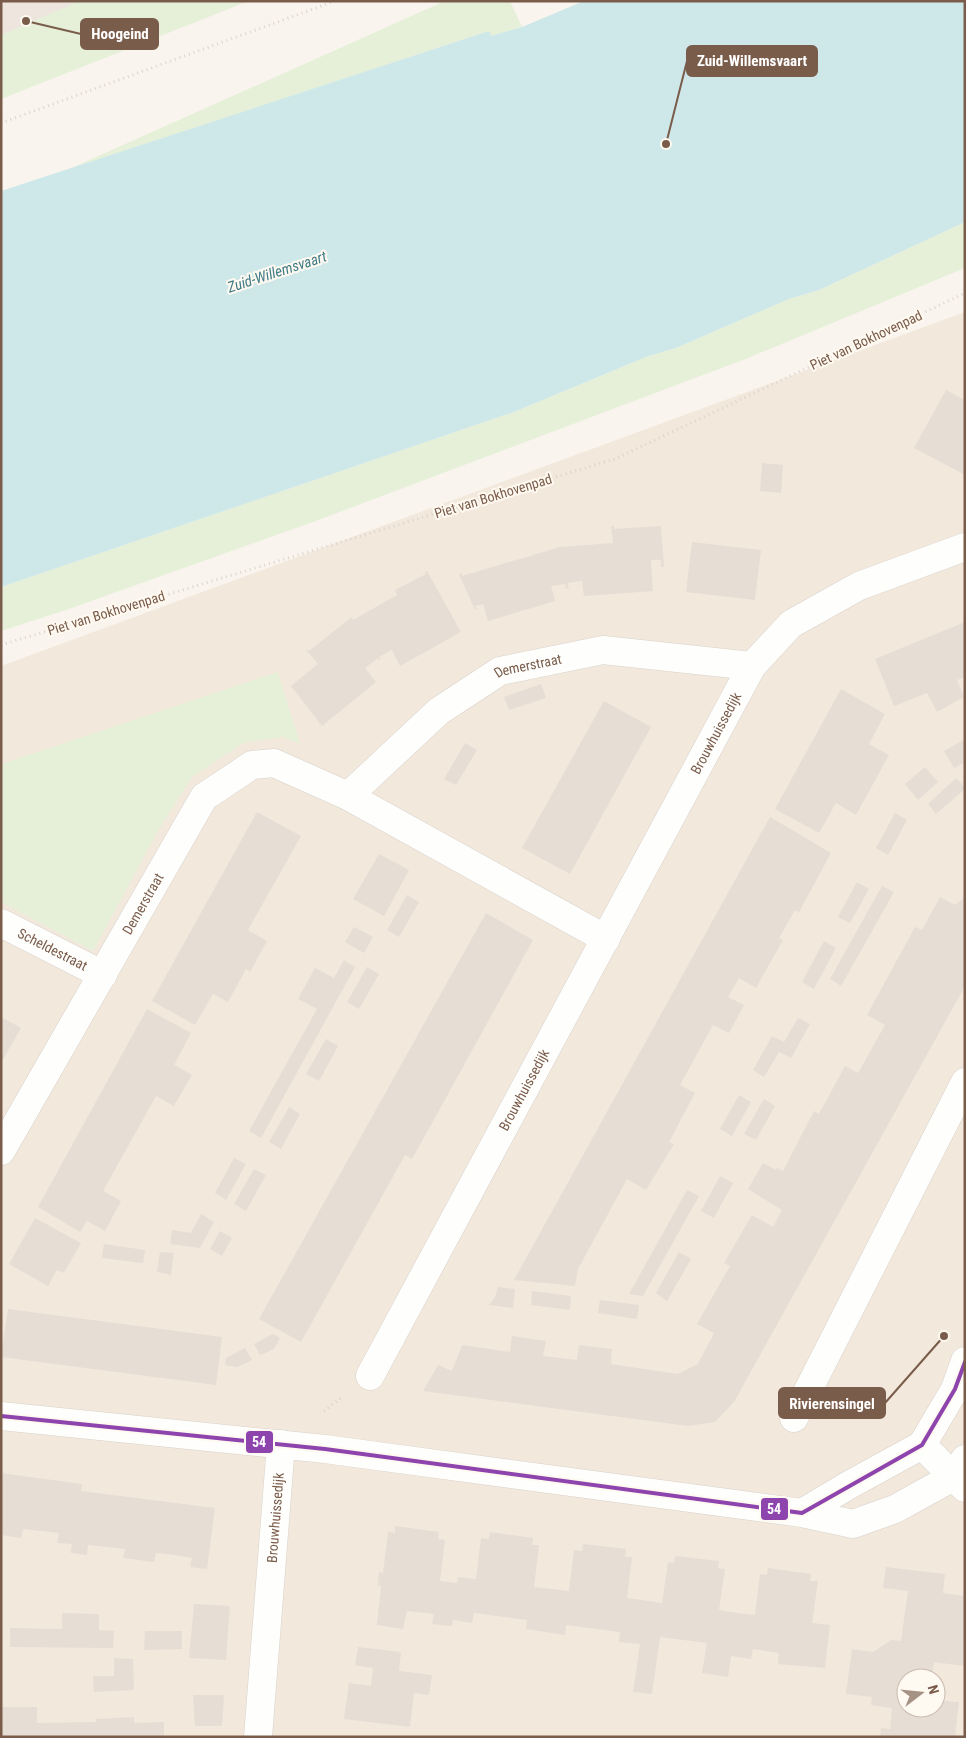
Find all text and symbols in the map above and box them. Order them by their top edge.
callout: Hoogeind [81,19,158,49]
text: Hoogeind [91,25,149,43]
callout: Zuid-Willemsvaart [687,46,817,76]
text: Zuid-Willemsvaart [697,52,807,70]
water label: Zuid-Willemsvaart [224,247,330,297]
street label: Piet van Bokhovenpad [807,307,925,373]
street label: Piet van Bokhovenpad [432,471,554,521]
street label: Piet van Bokhovenpad [45,588,167,638]
street label: Demerstraat [491,651,563,681]
street label: Brouwhuissedijk [687,689,745,777]
street label: Demerstraat [119,870,167,937]
street label: Scheldestraat [15,925,90,974]
street label: Brouwhuissedijk [496,1046,553,1133]
callout: Rivierensingel [779,1388,885,1418]
text: Rivierensingel [789,1395,875,1413]
line badge: 54 [245,1430,274,1454]
text: 54 [252,1434,266,1450]
street label: Brouwhuissedijk [264,1471,287,1563]
line badge: 54 [760,1497,789,1521]
text: 54 [767,1501,781,1517]
north arrow [896,1668,946,1718]
text: N [925,1683,942,1696]

